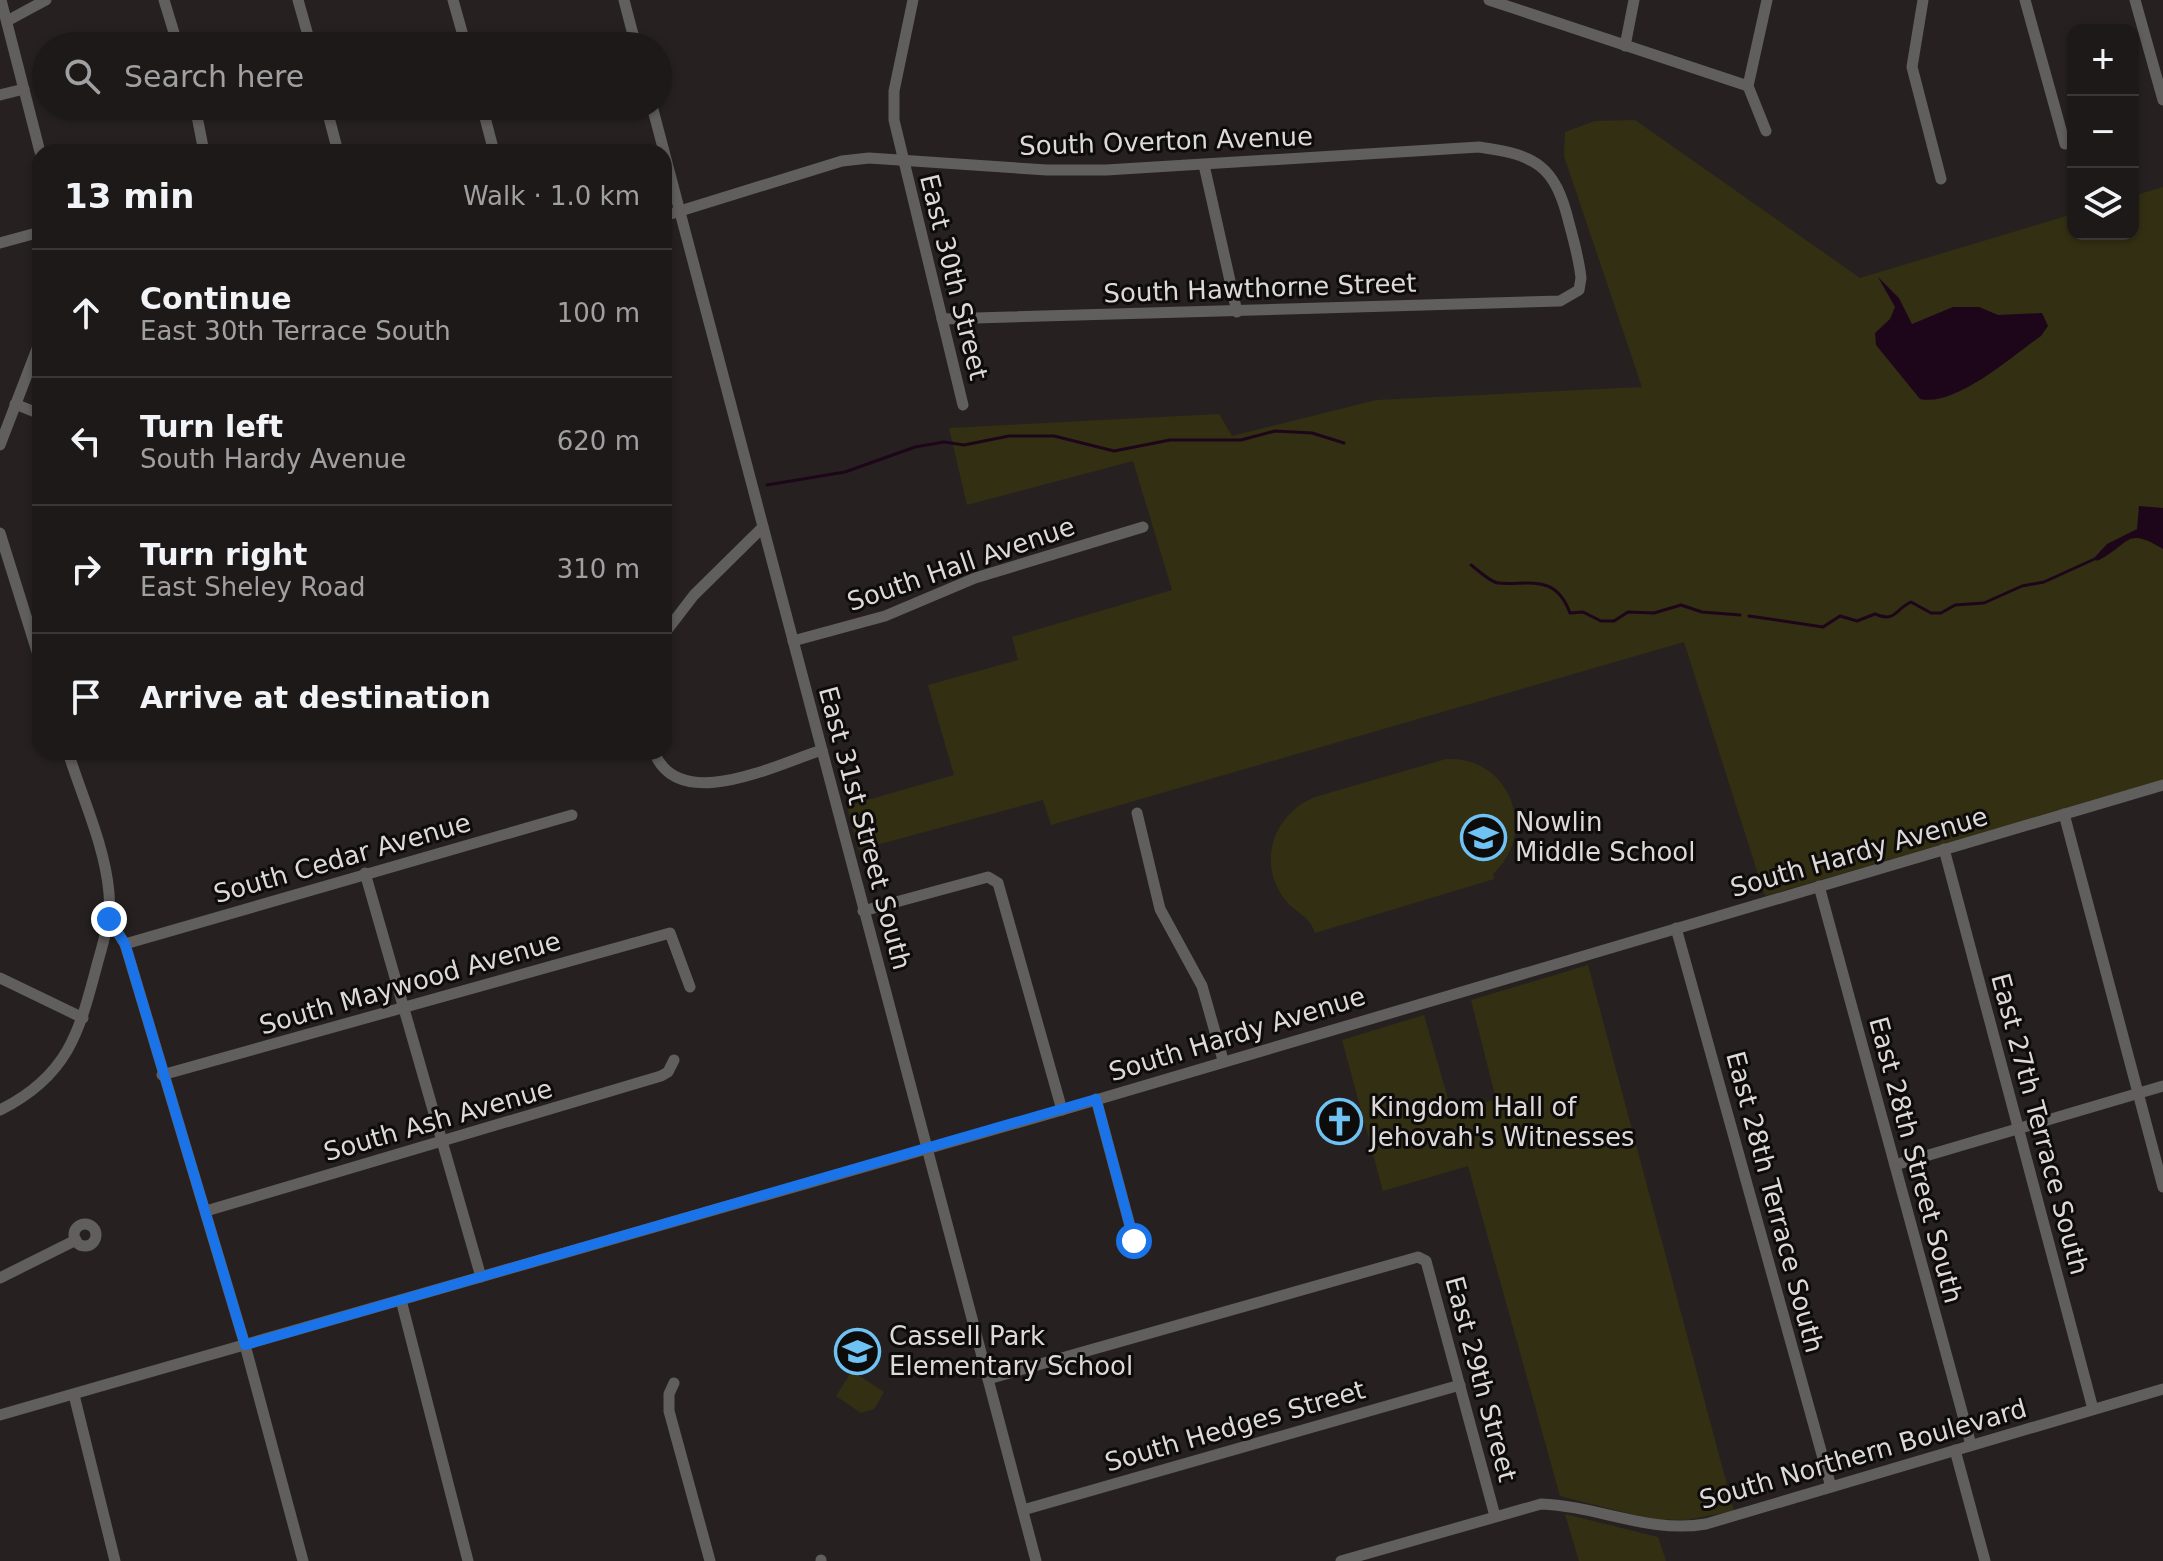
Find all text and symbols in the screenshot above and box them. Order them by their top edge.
map controls [2067,24,2139,240]
button: + [2067,24,2139,96]
search box [32,32,672,120]
icon: search [60,54,104,98]
text: Search here [124,59,304,94]
button: − [2067,96,2139,168]
street label: South Overton Avenue [1019,121,1313,161]
button: layers [2067,168,2139,240]
street label: East 30th Street [914,171,994,383]
text: 13 min [64,176,194,216]
text: Walk · 1.0 km [463,181,640,211]
street label: South Hawthorne Street [1103,268,1417,308]
text: Continue [140,281,292,316]
icon: ahead [64,291,108,335]
text: 100 m [557,298,640,328]
text: East 30th Terrace South [140,316,451,346]
text: Turn left [140,409,283,444]
icon: left [64,419,108,463]
text: 620 m [557,426,640,456]
text: South Hardy Avenue [140,444,406,474]
street label: South Hall Avenue [843,511,1079,617]
text: Turn right [140,537,307,572]
icon: right [64,547,108,591]
text: 310 m [557,554,640,584]
text: East Sheley Road [140,572,365,602]
icon: arrive [64,675,108,719]
text: Arrive at destination [140,680,491,715]
street label: East 31st Street South [813,683,917,973]
street label: South Hardy Avenue [1727,801,1991,903]
street label: South Cedar Avenue [210,807,474,909]
place label: Nowlin Middle School [1515,807,1695,867]
school or university icon: Nowlin Middle School [1460,813,1508,861]
route end [91,901,127,937]
street label: South Maywood Avenue [256,926,564,1040]
street label: East 27th Terrace South [1985,970,2095,1278]
street label: South Hardy Avenue [1105,981,1369,1087]
street label: East 28th Street South [1863,1014,1969,1306]
street label: East 28th Terrace South [1720,1048,1830,1356]
street label: South Ash Avenue [320,1073,556,1167]
place label: Kingdom Hall of Jehovah's Witnesses [1368,1092,1634,1152]
church icon: Kingdom Hall of Jehovah's Witnesses [1315,1098,1363,1146]
route start [1116,1223,1152,1259]
street label: East 29th Street [1439,1273,1523,1485]
place label: Cassell Park Elementary School [889,1321,1133,1381]
school or university icon: Cassell Park Elementary School [834,1327,882,1375]
street label: South Hedges Street [1101,1374,1369,1478]
street label: South Northern Boulevard [1696,1393,2030,1515]

